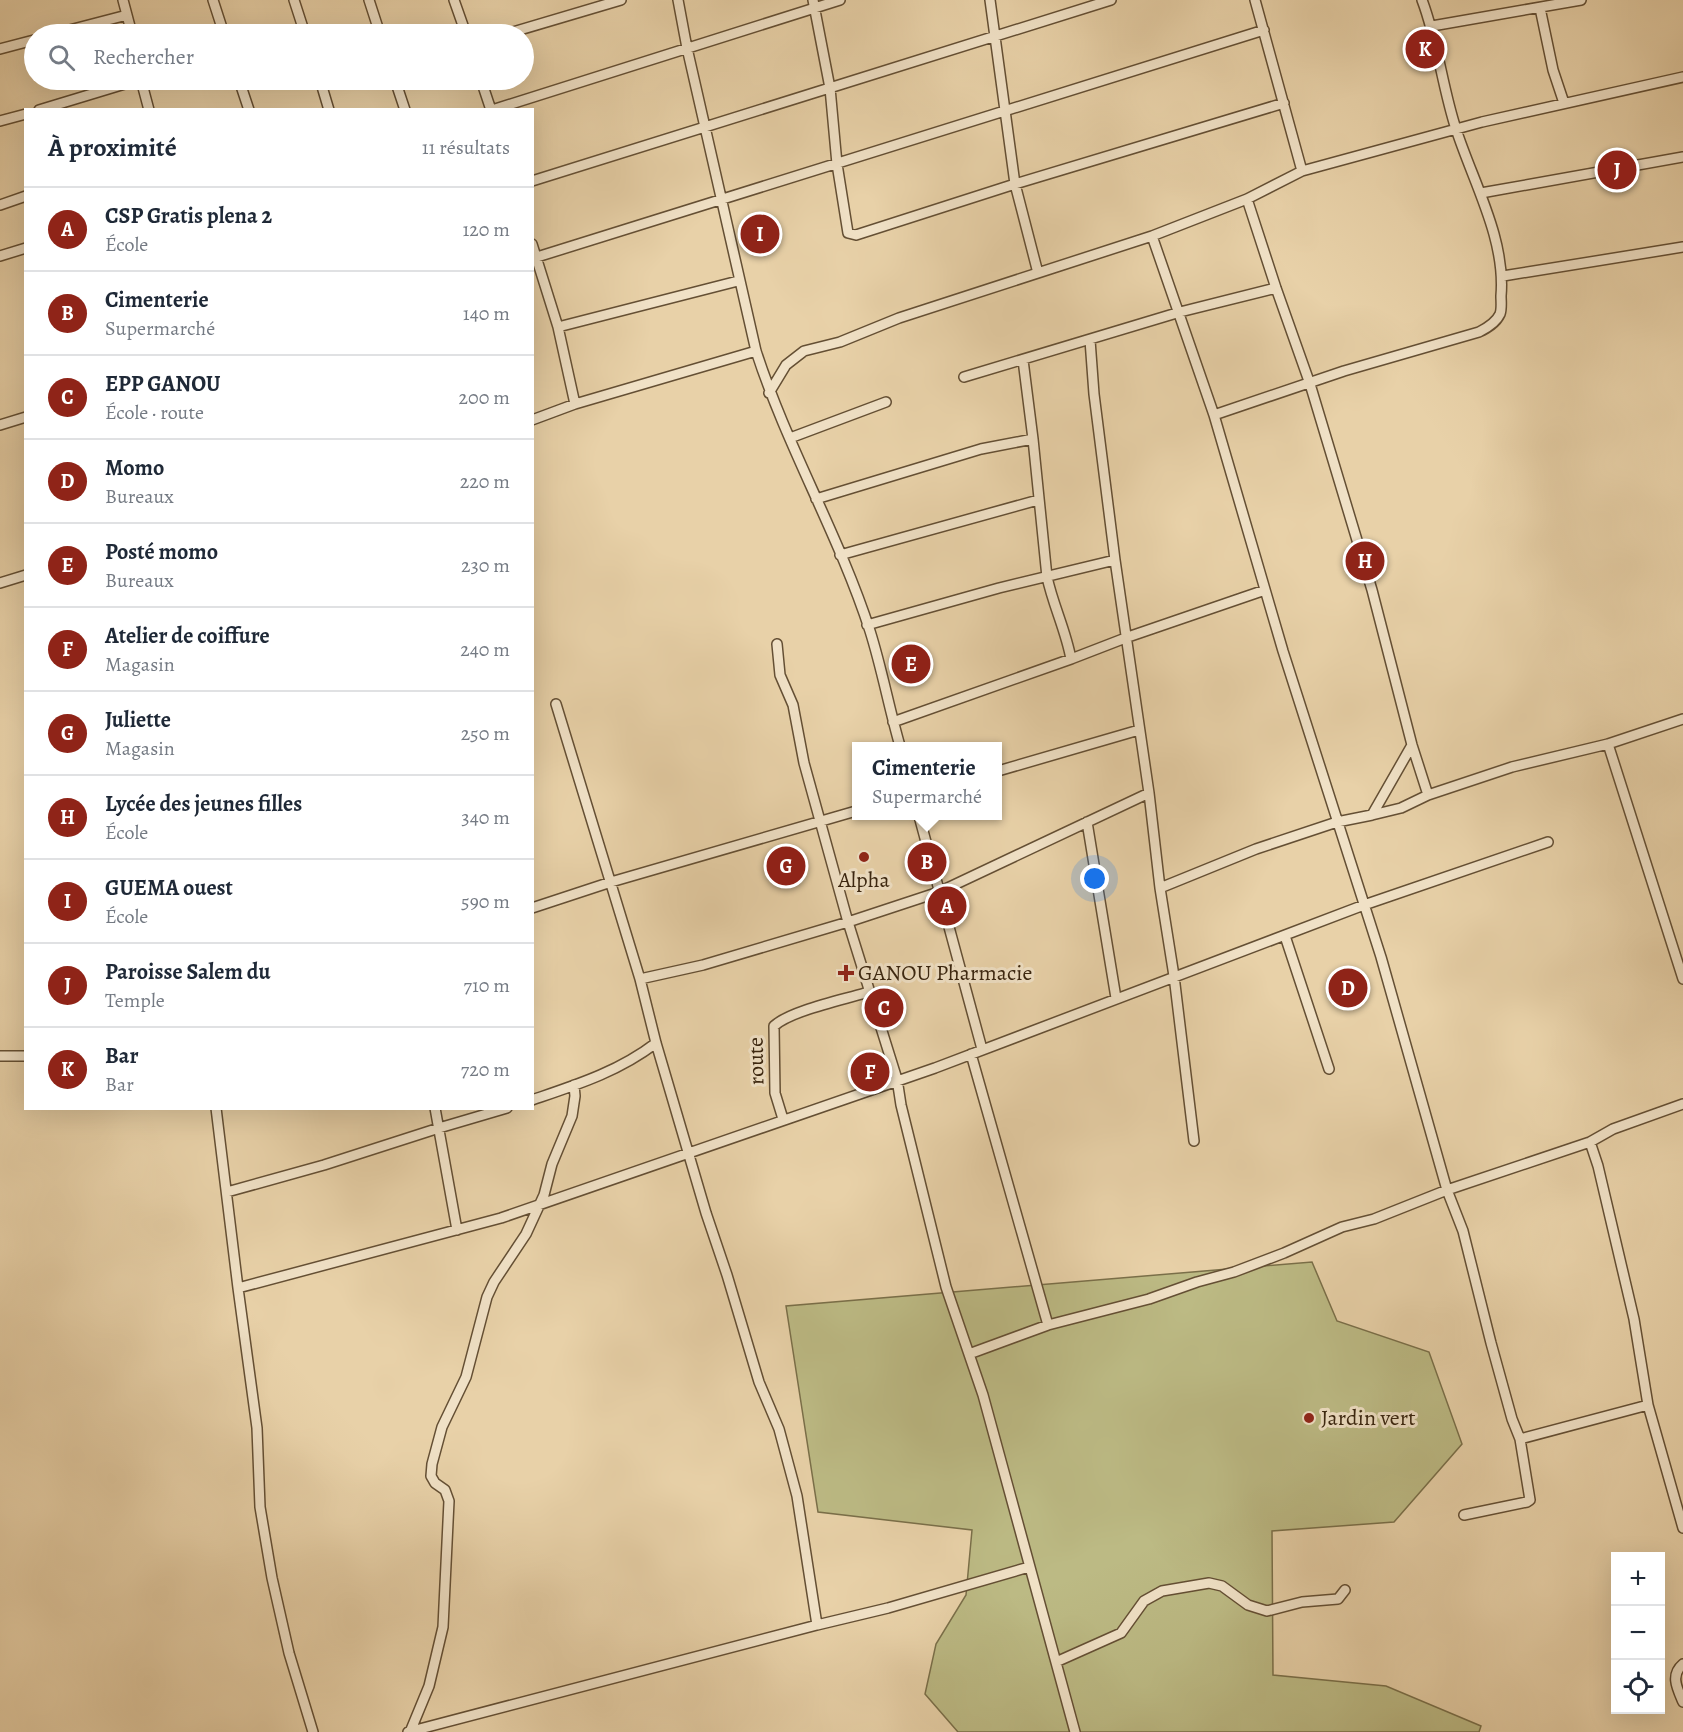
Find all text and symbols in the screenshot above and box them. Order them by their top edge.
search box [24,24,534,90]
pin: K [1406,26,1444,72]
icon: search [45,41,78,74]
text: Rechercher [93,42,194,72]
text: À proximité [48,130,177,165]
text: 11 résultats [422,134,510,161]
pin: J [1598,148,1636,192]
text: CSP Gratis plena 2 [105,201,272,231]
pin: I [740,212,780,256]
text: A [61,216,74,243]
text: 120 m [462,216,510,243]
text: École [105,231,148,258]
text: Cimenterie [105,285,209,315]
text: B [61,300,74,327]
text: 140 m [463,300,510,327]
text: Supermarché [105,315,215,342]
text: EPP GANOU [105,369,221,399]
text: C [61,384,74,411]
text: 200 m [459,384,510,411]
text: École · route [105,399,204,426]
text: Momo [105,453,164,483]
text: D [61,468,74,495]
text: 220 m [460,468,510,495]
text: Bureaux [105,483,174,510]
text: Posté momo [105,537,218,567]
pin: H [1346,538,1384,584]
text: E [62,552,73,579]
text: 230 m [461,552,510,579]
text: Bureaux [105,567,174,594]
text: Atelier de coiffure [105,621,270,651]
text: F [62,636,73,663]
text: 240 m [460,636,510,663]
pin: E [892,642,930,686]
text: Magasin [105,651,175,678]
text: Juliette [105,705,171,735]
text: G [61,720,74,747]
text: 250 m [461,720,510,747]
text: Magasin [105,735,175,762]
popup [852,742,1002,820]
text: Cimenterie [872,753,976,783]
text: Supermarché [872,783,982,810]
text: Lycée des jeunes filles [105,789,302,819]
text: H [60,804,75,831]
text: 340 m [461,804,510,831]
text: École [105,819,148,846]
pin: B [908,840,946,884]
pin: G [766,844,806,888]
marker: Alpha [857,850,871,864]
your location [1080,864,1109,893]
place label: Alpha [837,865,890,895]
text: GUEMA ouest [105,873,233,903]
pin: A [928,884,966,928]
text: I [64,888,71,915]
text: 590 m [461,888,510,915]
text: École [105,903,148,930]
text: Paroisse Salem du [105,957,271,987]
place label: GANOU Pharmacie [858,958,1032,988]
marker: GANOU Pharmacie [839,966,853,980]
pin: D [1328,966,1368,1010]
text: J [64,972,71,999]
text: 710 m [464,972,510,999]
pin: C [864,986,904,1030]
text: Temple [105,987,165,1014]
street label: route [741,1037,771,1085]
text: Bar [105,1041,138,1071]
pin: F [850,1050,890,1094]
text: K [61,1056,74,1083]
text: 720 m [461,1056,510,1083]
text: Bar [105,1071,134,1098]
place label: Jardin vert [1321,1403,1415,1433]
marker: Jardin vert [1302,1411,1316,1425]
map controls [1611,1552,1665,1714]
button: + [1611,1552,1665,1606]
button: − [1611,1606,1665,1660]
button: locate [1611,1660,1665,1714]

